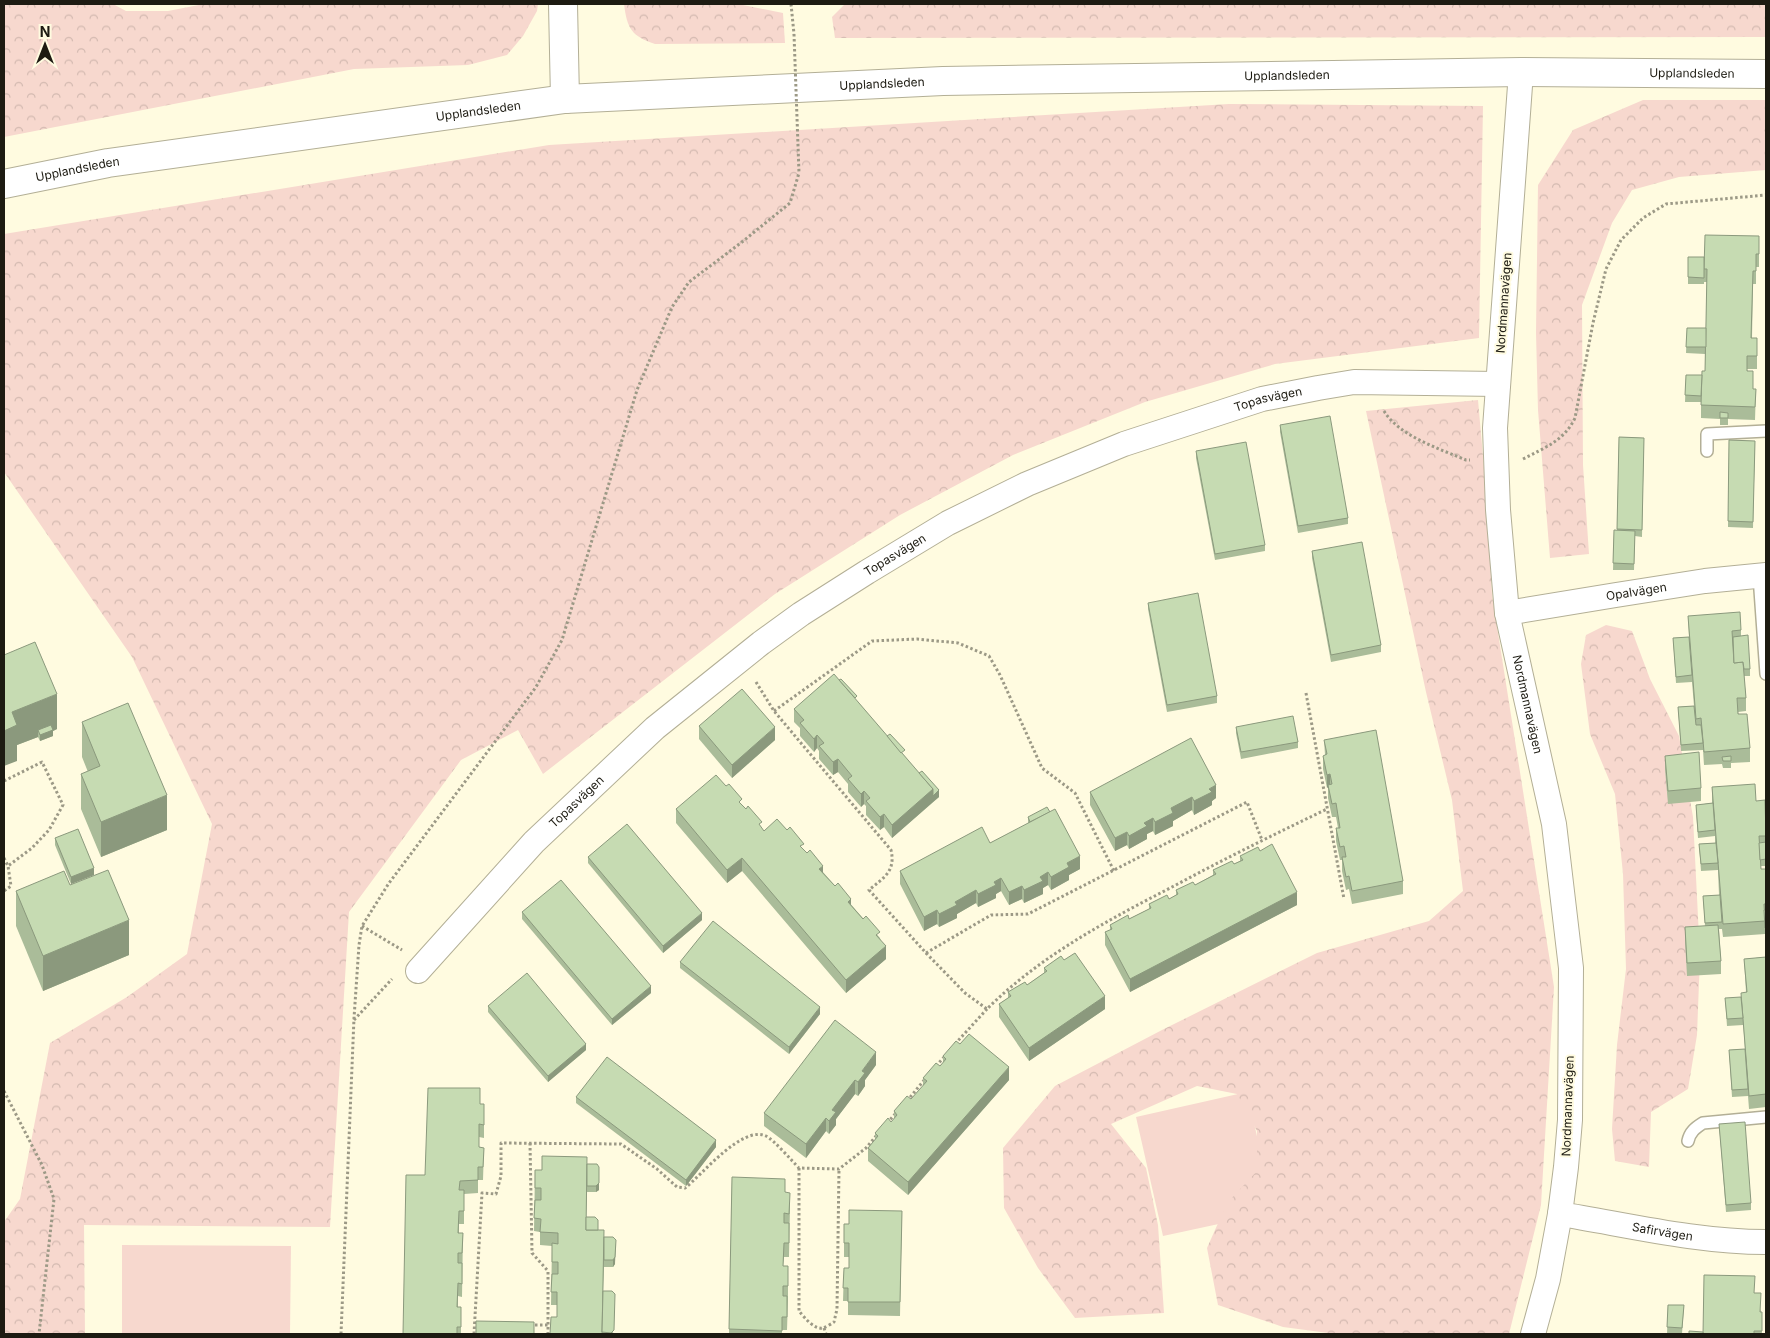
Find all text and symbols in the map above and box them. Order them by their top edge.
north arrow [20,20,70,70]
text: N [40,23,50,40]
street label: Upplandsleden [1649,65,1735,81]
street label: Upplandsleden [1244,67,1330,83]
street label: Upplandsleden [839,74,925,93]
street label: Upplandsleden [435,97,522,124]
street label: Upplandsleden [34,153,120,184]
street label: Nordmannavägen [1493,252,1514,354]
street label: Topasvägen [1232,383,1303,415]
street label: Topasvägen [861,530,928,579]
street label: Opalvägen [1605,579,1668,604]
street label: Nordmannavägen [1510,653,1546,755]
street label: Topasvägen [546,772,607,831]
street label: Nordmannavägen [1558,1055,1577,1157]
street label: Safirvägen [1631,1219,1694,1244]

